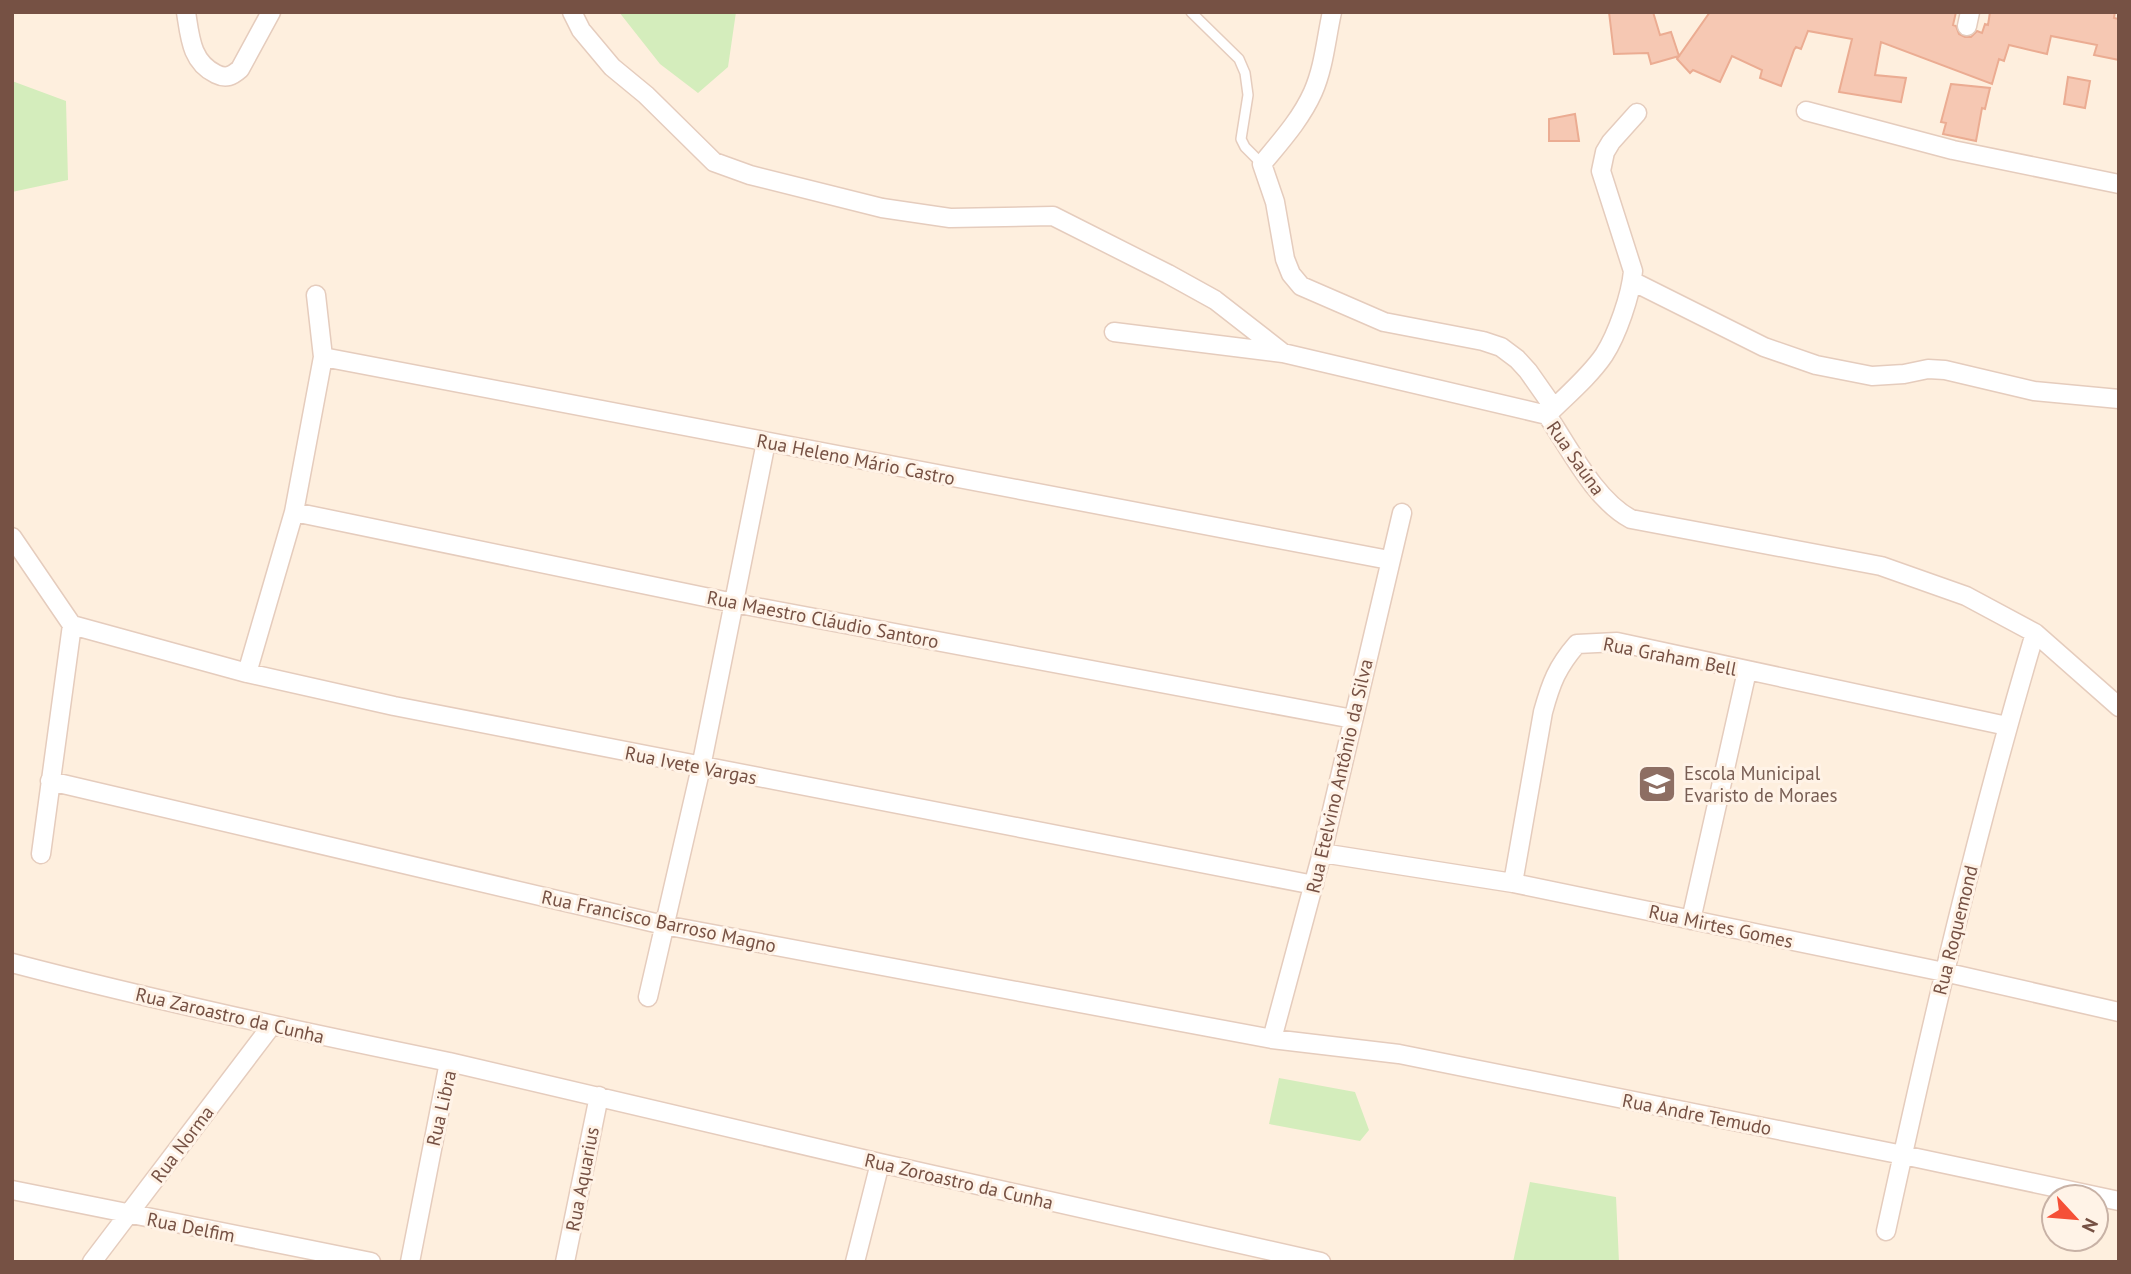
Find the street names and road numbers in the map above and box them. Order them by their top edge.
street label: Rua Saúna [1542,416,1610,500]
street label: Rua Heleno Mário Castro [755,428,957,490]
street label: Rua Maestro Cláudio Santoro [705,585,941,653]
street label: Rua Graham Bell [1601,631,1739,681]
street label: Rua Etelvino Antônio da Silva [1300,657,1378,895]
street label: Rua Ivete Vargas [623,740,759,790]
street label: Rua Roquemond [1927,863,1983,997]
street label: Rua Francisco Barroso Magno [540,884,778,958]
street label: Rua Mirtes Gomes [1647,899,1795,953]
street label: Rua Zaroastro da Cunha [133,982,327,1048]
street label: Rua Libra [421,1068,461,1148]
street label: Rua Andre Temudo [1620,1088,1774,1140]
street label: Rua Norma [145,1101,219,1187]
street label: Rua Aquarius [560,1125,604,1233]
street label: Rua Zoroastro da Cunha [862,1148,1056,1214]
street label: Rua Delfim [145,1207,237,1247]

